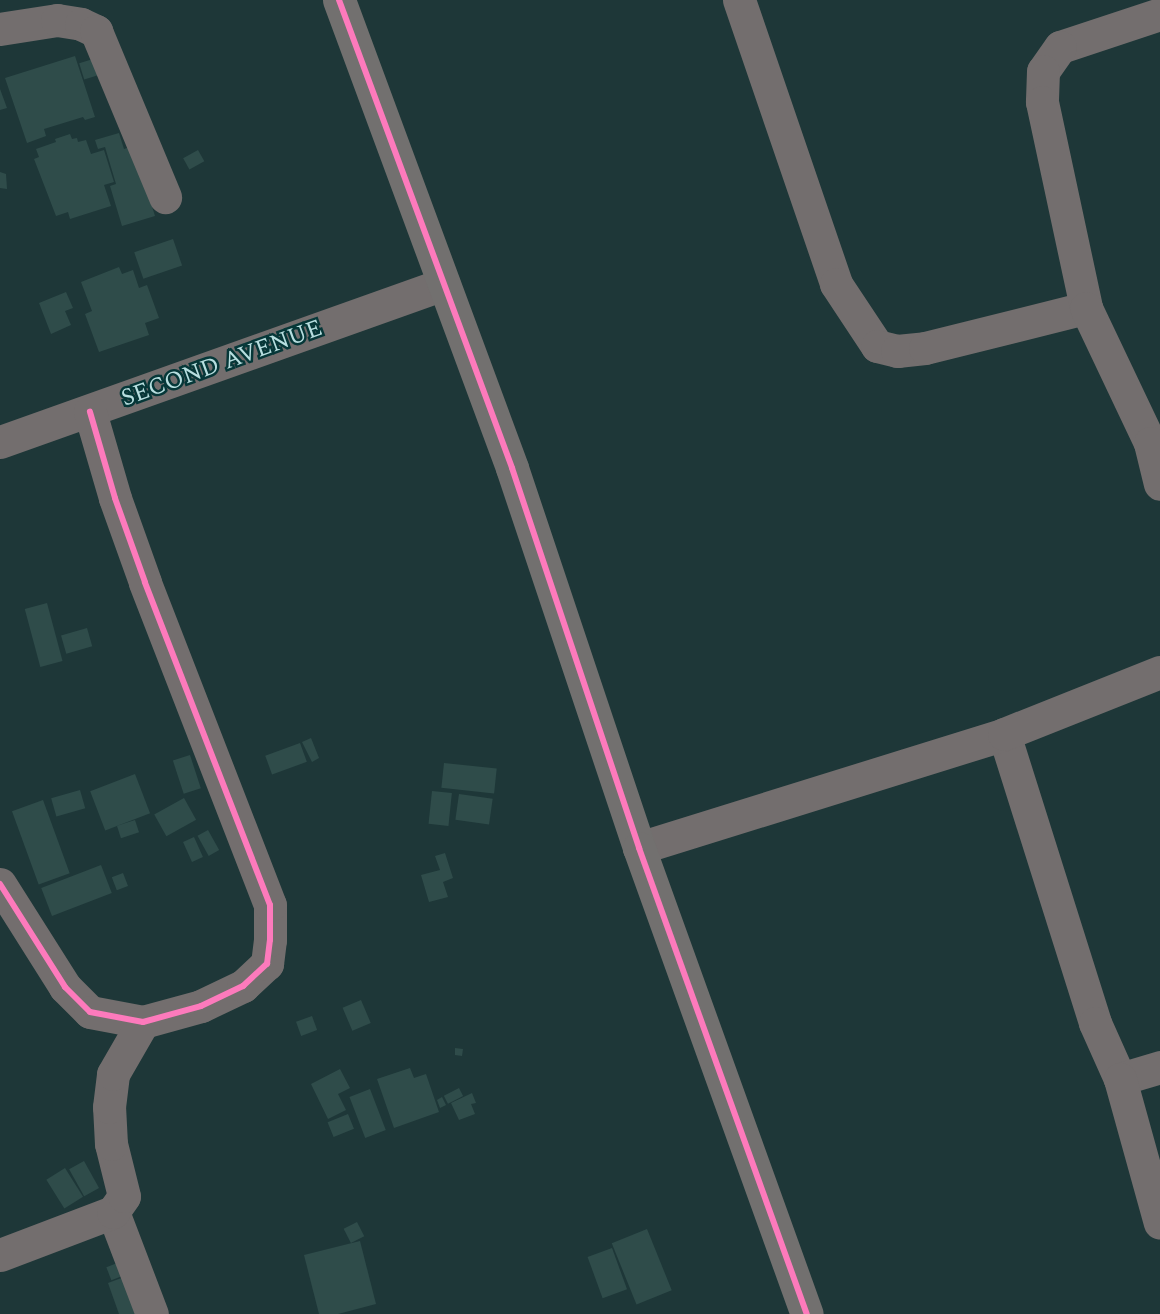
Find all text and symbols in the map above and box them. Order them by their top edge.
street label: SECOND AVENUE [117,314,327,414]

